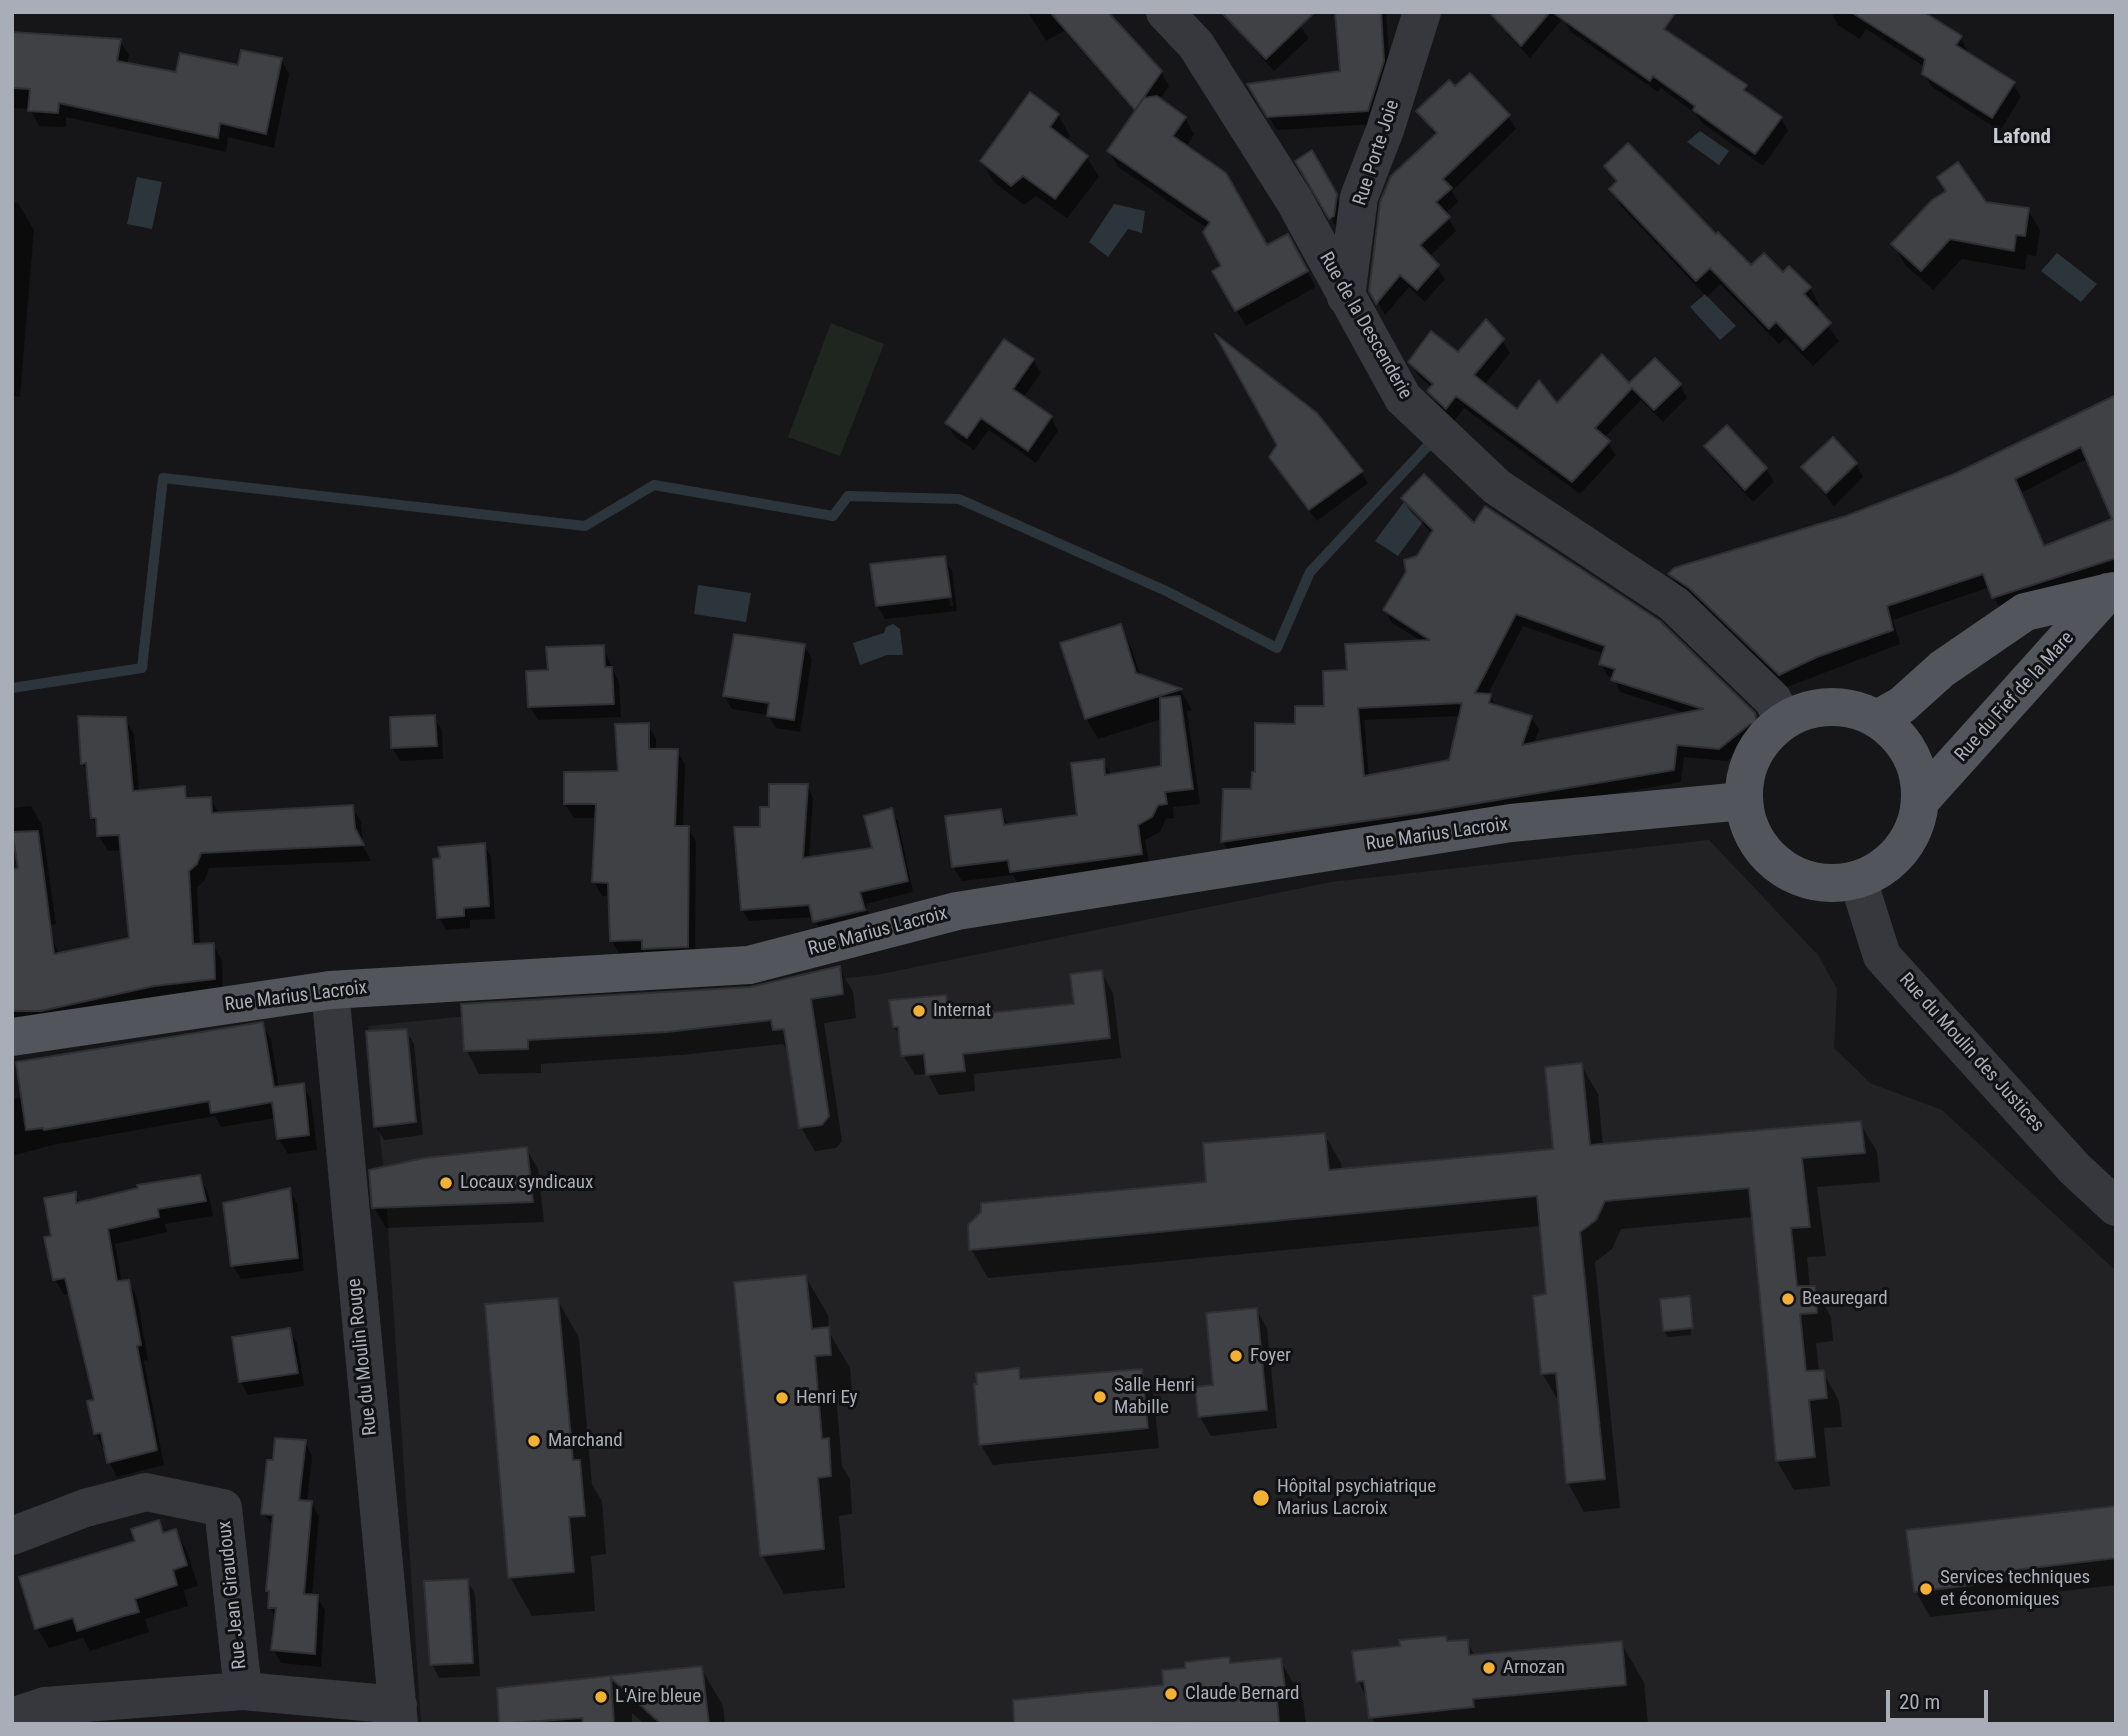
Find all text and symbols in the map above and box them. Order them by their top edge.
street label: Rue Porte Joie [1349,97,1405,209]
district label: Lafond [1993,125,2051,151]
street label: Rue de la Descenderie [1314,249,1416,403]
street label: Rue du Fief de la Mare [1951,627,2079,767]
street label: Rue Marius Lacroix [1365,814,1509,856]
street label: Rue Marius Lacroix [806,902,950,962]
street label: Rue du Moulin des Justices [1894,969,2048,1137]
street label: Rue Marius Lacroix [224,977,368,1017]
place label: Internat [933,1000,991,1022]
marker: Internat [911,1003,927,1019]
place label: Locaux syndicaux [460,1172,593,1194]
marker: Locaux syndicaux [438,1175,454,1191]
street label: Rue du Moulin Rouge [343,1277,383,1437]
place label: Beauregard [1802,1288,1888,1310]
marker: Beauregard [1780,1291,1796,1307]
place label: Foyer [1250,1345,1291,1367]
marker: Foyer [1228,1348,1244,1364]
place label: Salle Henri Mabille [1114,1375,1195,1419]
place label: Henri Ey [796,1387,858,1409]
marker: Salle Henri Mabille [1092,1389,1108,1405]
marker: Henri Ey [774,1390,790,1406]
place label: Marchand [548,1430,623,1452]
marker: Marchand [526,1433,542,1449]
place label: Hôpital psychiatrique Marius Lacroix [1277,1476,1436,1520]
marker: Hôpital psychiatrique Marius Lacroix [1251,1488,1271,1508]
street label: Rue Jean Giraudoux [214,1520,252,1670]
place label: Services techniques et économiques [1940,1567,2090,1611]
marker: Services techniques et économiques [1918,1581,1934,1597]
place label: Arnozan [1503,1657,1565,1679]
marker: Arnozan [1481,1660,1497,1676]
scale bar [1890,1676,1992,1720]
place label: Claude Bernard [1185,1683,1300,1705]
place label: L'Aire bleue [615,1686,701,1708]
marker: Claude Bernard [1163,1686,1179,1702]
marker: L'Aire bleue [593,1689,609,1705]
text: 20 m [1899,1690,1940,1714]

